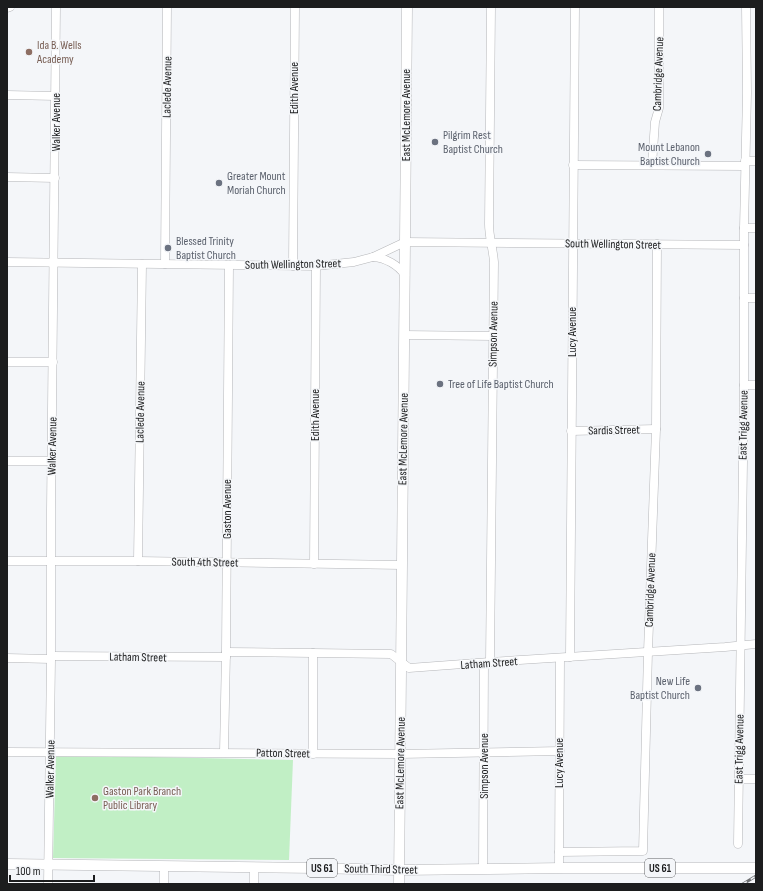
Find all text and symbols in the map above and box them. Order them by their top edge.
street label: Cambridge Avenue [650,36,667,111]
place label: Ida B. Wells Academy [36,38,82,67]
marker: Ida B. Wells Academy [24,47,34,57]
street label: Laclede Avenue [159,56,176,118]
street label: Edith Avenue [287,62,302,114]
street label: East McLemore Avenue [399,69,414,161]
street label: Walker Avenue [49,93,64,151]
place label: Pilgrim Rest Baptist Church [443,128,503,157]
marker: Pilgrim Rest Baptist Church [430,137,440,147]
place label: Mount Lebanon Baptist Church [638,140,700,169]
marker: Mount Lebanon Baptist Church [703,149,713,159]
place label: Greater Mount Moriah Church [227,169,286,198]
marker: Greater Mount Moriah Church [214,178,224,188]
place label: Blessed Trinity Baptist Church [176,234,236,263]
street label: South Wellington Street [565,236,661,253]
marker: Blessed Trinity Baptist Church [163,243,173,253]
street label: South Wellington Street [245,256,341,273]
street label: Simpson Avenue [485,301,502,367]
street label: Lucy Avenue [565,307,580,357]
place label: Tree of Life Baptist Church [448,377,554,392]
marker: Tree of Life Baptist Church [435,379,445,389]
street label: Laclede Avenue [132,381,149,443]
street label: Edith Avenue [308,389,323,441]
street label: East Trigg Avenue [735,390,752,460]
street label: East McLemore Avenue [395,393,412,485]
street label: Walker Avenue [44,417,61,475]
street label: Sardis Street [588,423,640,438]
street label: Gaston Avenue [220,479,235,539]
street label: Cambridge Avenue [642,552,659,627]
street label: South 4th Street [171,554,239,571]
street label: Latham Street [109,649,167,666]
street label: Latham Street [460,654,519,673]
place label: New Life Baptist Church [630,674,690,703]
marker: New Life Baptist Church [693,683,703,693]
street label: East Trigg Avenue [731,714,748,784]
street label: East McLemore Avenue [392,717,409,809]
street label: Simpson Avenue [477,733,492,799]
street label: Lucy Avenue [552,738,567,788]
street label: Walker Avenue [42,740,59,798]
street label: Patton Street [256,746,310,761]
place label: Gaston Park Branch Public Library [103,784,181,813]
marker: Gaston Park Branch Public Library [90,793,100,803]
scale bar [10,857,94,883]
road number: US 61 [307,859,337,877]
road number: US 61 [645,859,675,877]
street label: South Third Street [344,861,418,878]
text: 100 m [16,864,41,879]

